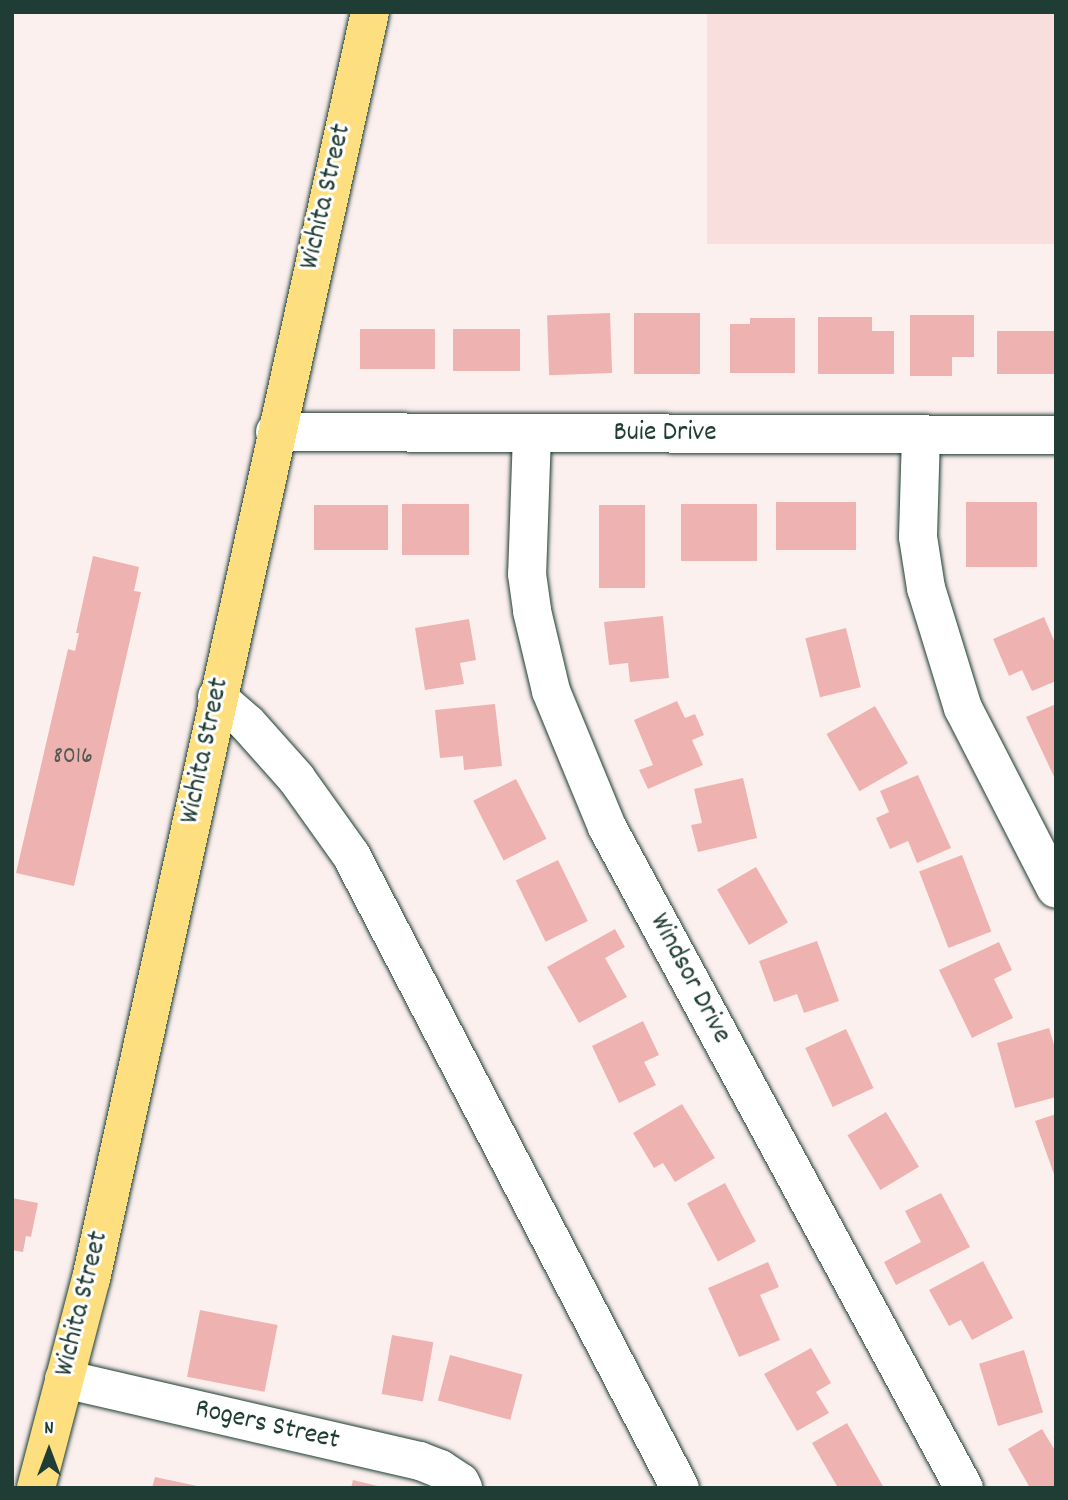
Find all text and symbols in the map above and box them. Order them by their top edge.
street label: Wichita Street [294,121,360,273]
street label: Buie Drive [613,417,717,451]
street label: Wichita Street [174,675,238,827]
house number: 8016 [53,744,93,772]
street label: Windsor Drive [641,908,737,1050]
street label: Wichita Street [49,1228,117,1380]
street label: Rogers Street [191,1393,343,1459]
north arrow [14,1416,84,1486]
text: N [44,1416,54,1443]

